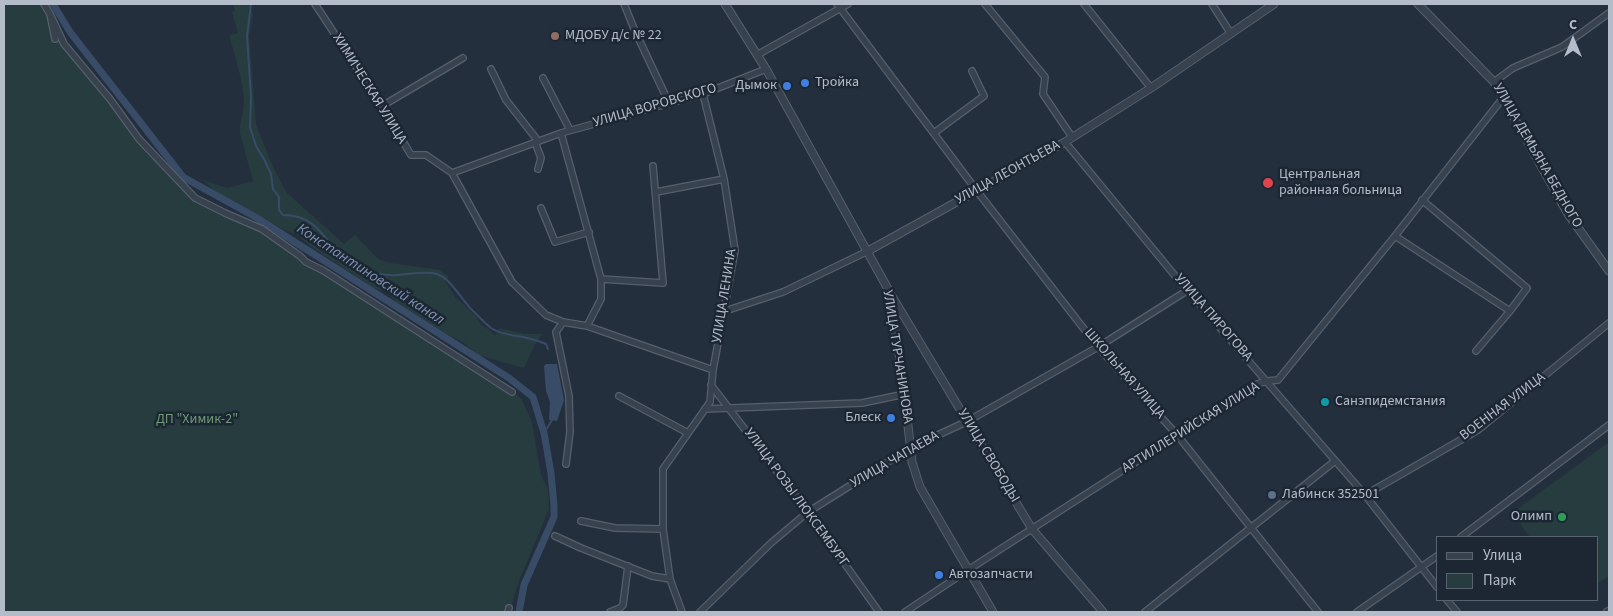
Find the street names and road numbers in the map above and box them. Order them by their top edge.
street label: ХИМИЧЕСКАЯ УЛИЦА [328,31,410,147]
street label: УЛИЦА ВОРОВСКОГО [591,80,719,132]
street label: УЛИЦА ДЕМЬЯНА БЕДНОГО [1489,81,1585,231]
street label: УЛИЦА ЛЕОНТЬЕВА [953,137,1063,209]
street label: УЛИЦА ЛЕНИНА [709,248,741,344]
street label: УЛИЦА ПИРОГОВА [1170,271,1256,365]
street label: УЛИЦА ТУРЧАНИНОВА [878,289,916,425]
street label: ШКОЛЬНАЯ УЛИЦА [1080,325,1168,423]
street label: ВОЕННАЯ УЛИЦА [1457,369,1549,445]
street label: АРТИЛЛЕРИЙСКАЯ УЛИЦА [1119,379,1263,477]
street label: УЛИЦА СВОБОДЫ [953,406,1023,506]
street label: УЛИЦА РОЗЫ ЛЮКСЕМБУРГ [740,425,852,571]
street label: УЛИЦА ЧАПАЕВА [848,428,942,492]

